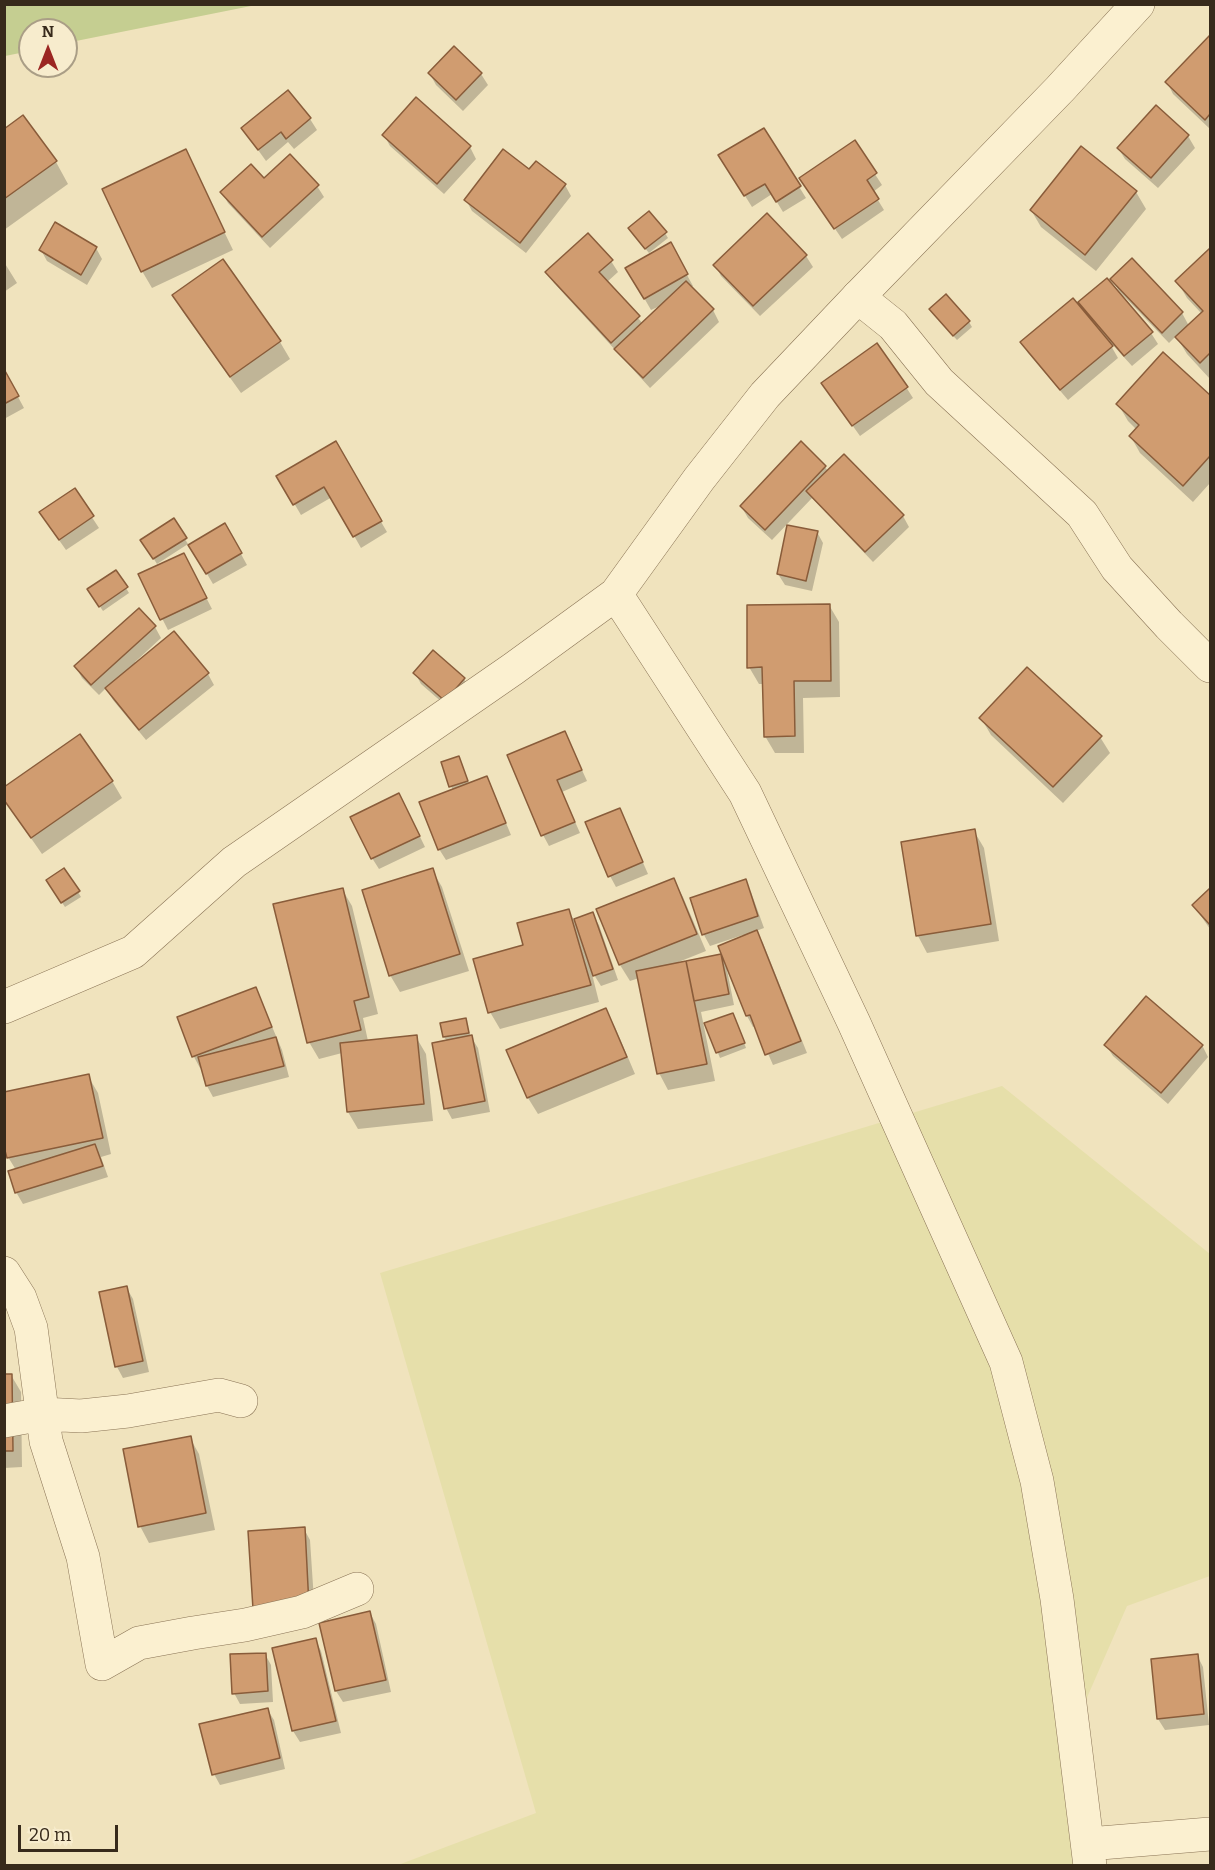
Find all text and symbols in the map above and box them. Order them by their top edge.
north arrow [18,18,78,78]
text: N [42,22,54,41]
scale bar [21,1813,122,1851]
text: 20 m [29,1824,71,1846]

